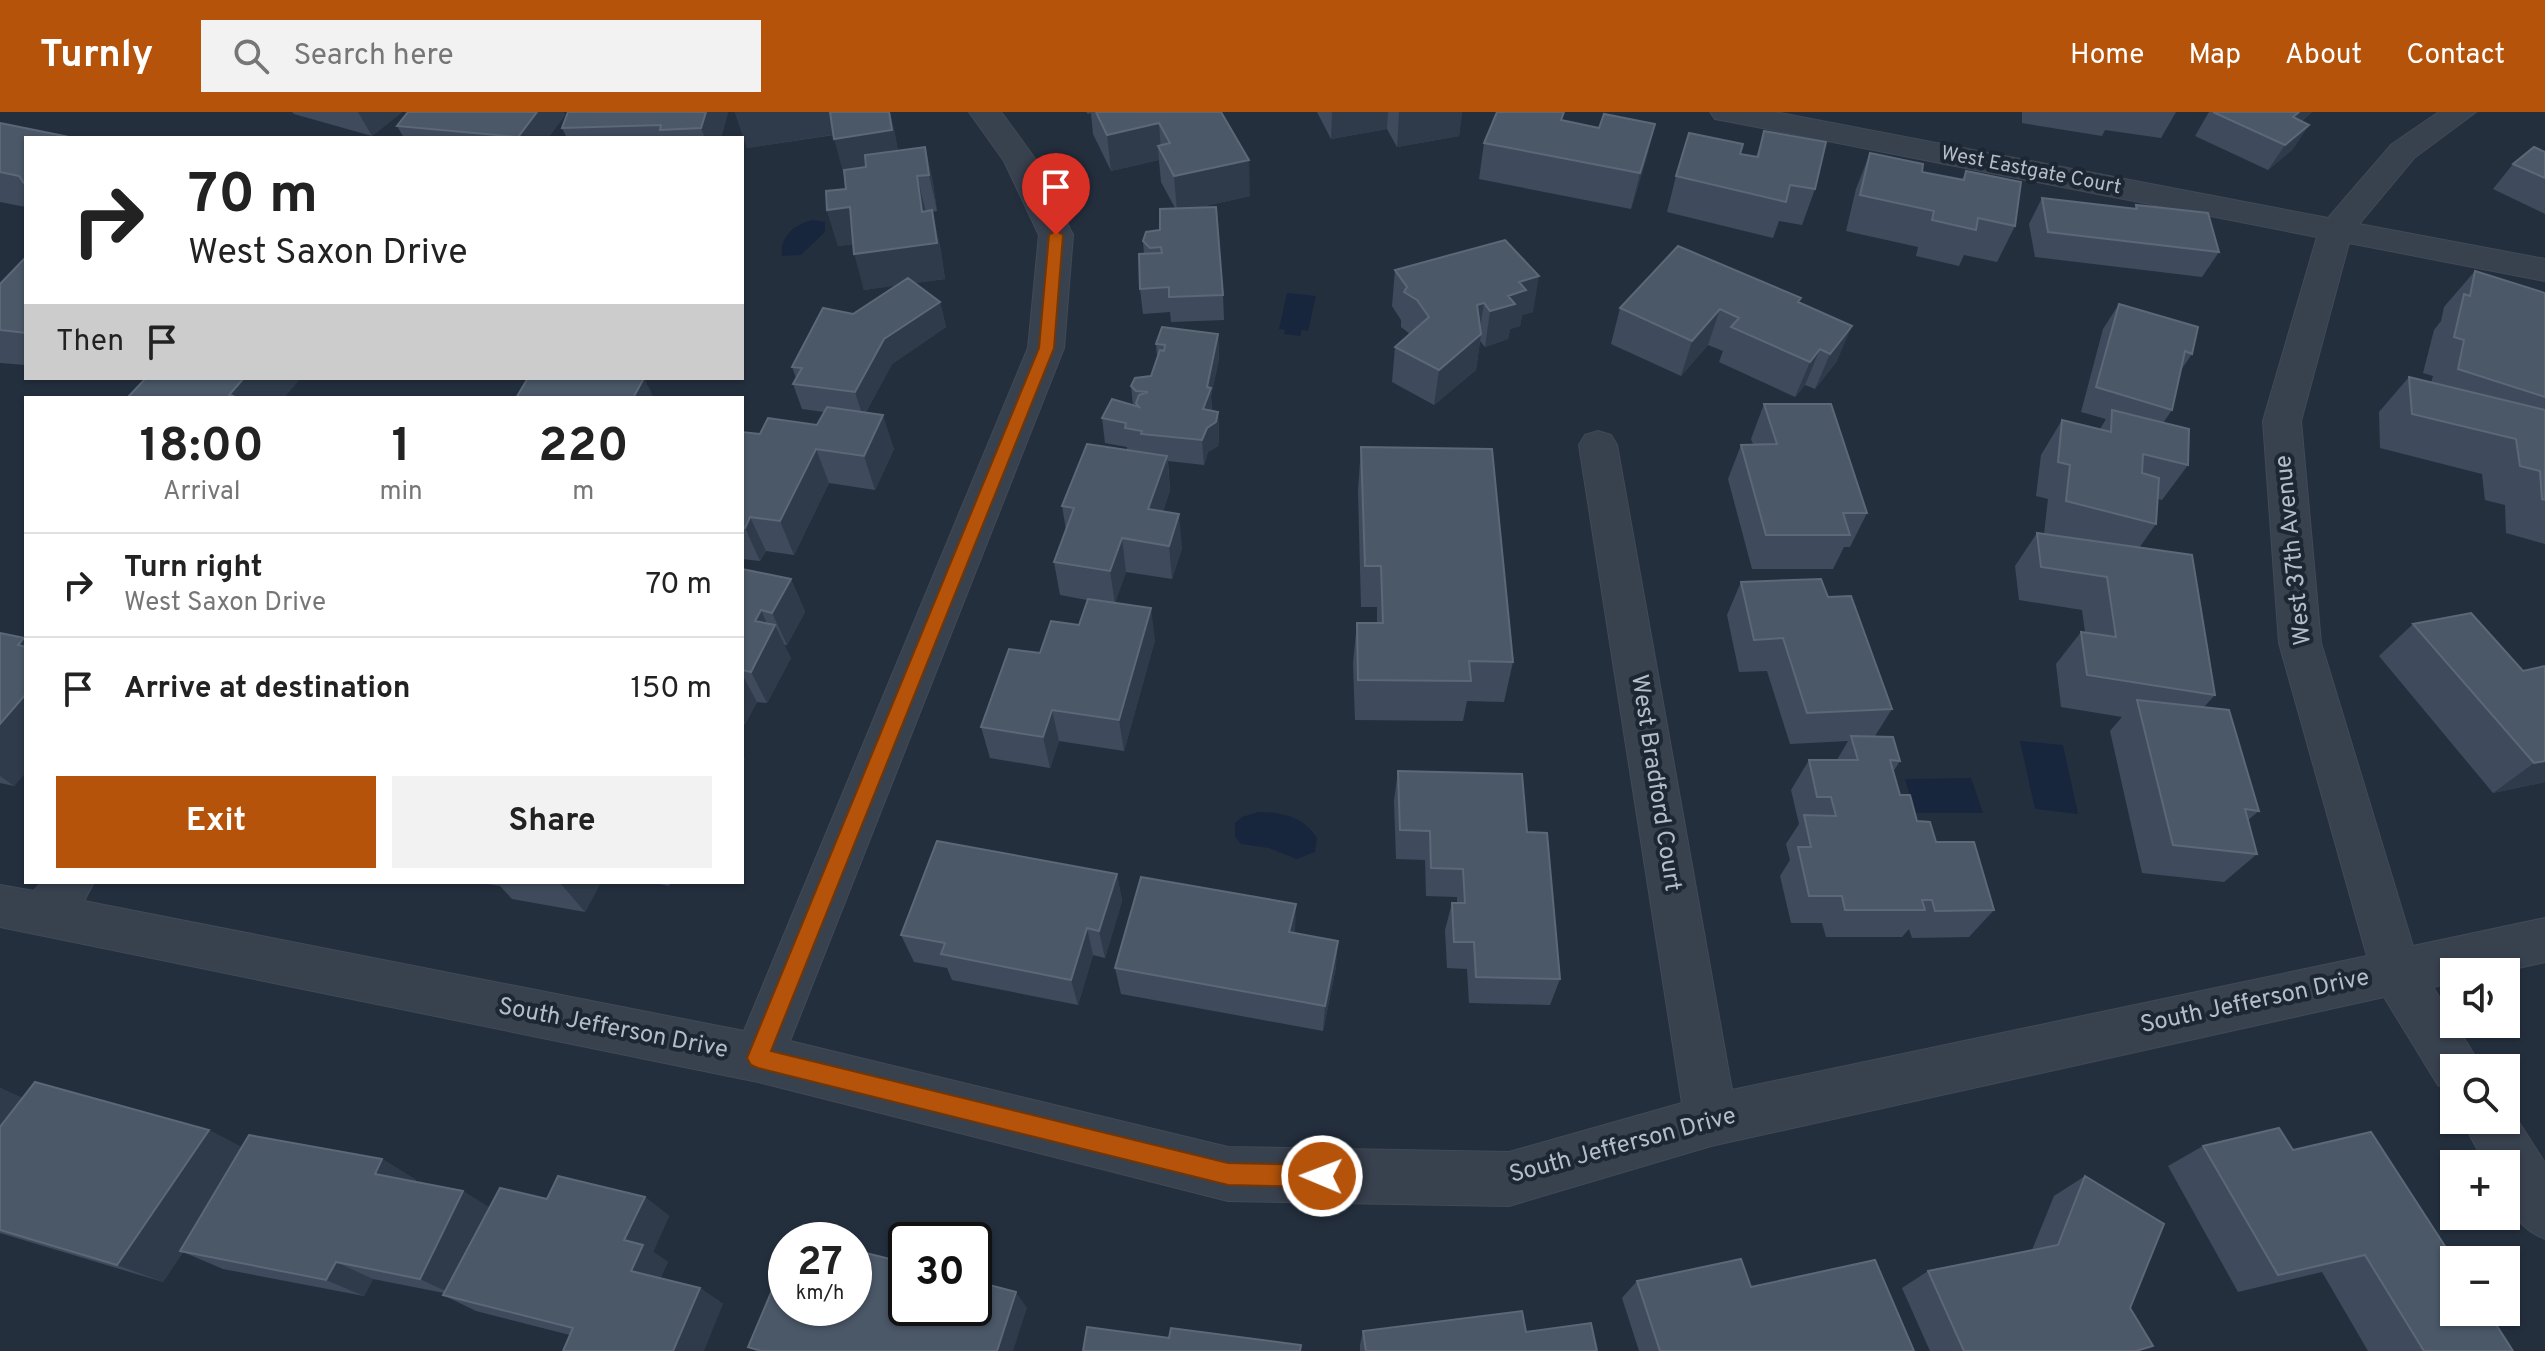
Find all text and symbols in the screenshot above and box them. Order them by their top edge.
search box [201,20,761,92]
text: Turnly [40,32,153,81]
icon: search [229,34,273,78]
text: Search here [293,38,454,75]
text: Home [2070,38,2144,74]
text: Map [2188,38,2241,74]
text: About [2285,38,2362,74]
text: Contact [2406,38,2505,74]
street label: West Eastgate Court [1939,141,2123,201]
pin [1022,153,1090,235]
text: 70 m [188,162,318,232]
icon: arrive [1034,165,1078,209]
icon: right [56,168,160,272]
text: West Saxon Drive [188,231,468,277]
icon: arrive [140,320,184,364]
text: Then [56,324,124,361]
text: 18:00 [140,418,264,478]
text: 1 [391,418,411,478]
text: 220 [538,418,628,478]
street label: West 37th Avenue [2269,453,2319,647]
text: Arrival [163,476,240,509]
text: min [379,476,423,509]
text: m [572,476,594,509]
text: Turn right [124,550,262,587]
icon: right [56,563,100,607]
text: 70 m [646,567,712,604]
text: West Saxon Drive [124,587,326,620]
icon: arrive [56,667,100,711]
text: Arrive at destination [124,671,410,708]
text: 150 m [631,671,712,708]
street label: West Bradford Court [1623,672,1687,894]
button: Exit [56,776,376,868]
button: Share [392,776,712,868]
map controls [2440,958,2520,1326]
button: sound [2440,958,2520,1038]
street label: South Jefferson Drive [2138,963,2372,1041]
street label: South Jefferson Drive [496,992,730,1066]
button: search [2440,1054,2520,1134]
street label: South Jefferson Drive [1506,1101,1740,1191]
position arrow [1280,1134,1364,1218]
button: + [2440,1150,2520,1230]
speed limit sign: 30 [888,1222,992,1326]
text: 27 [797,1239,843,1289]
button: − [2440,1246,2520,1326]
text: km/h [796,1281,844,1307]

